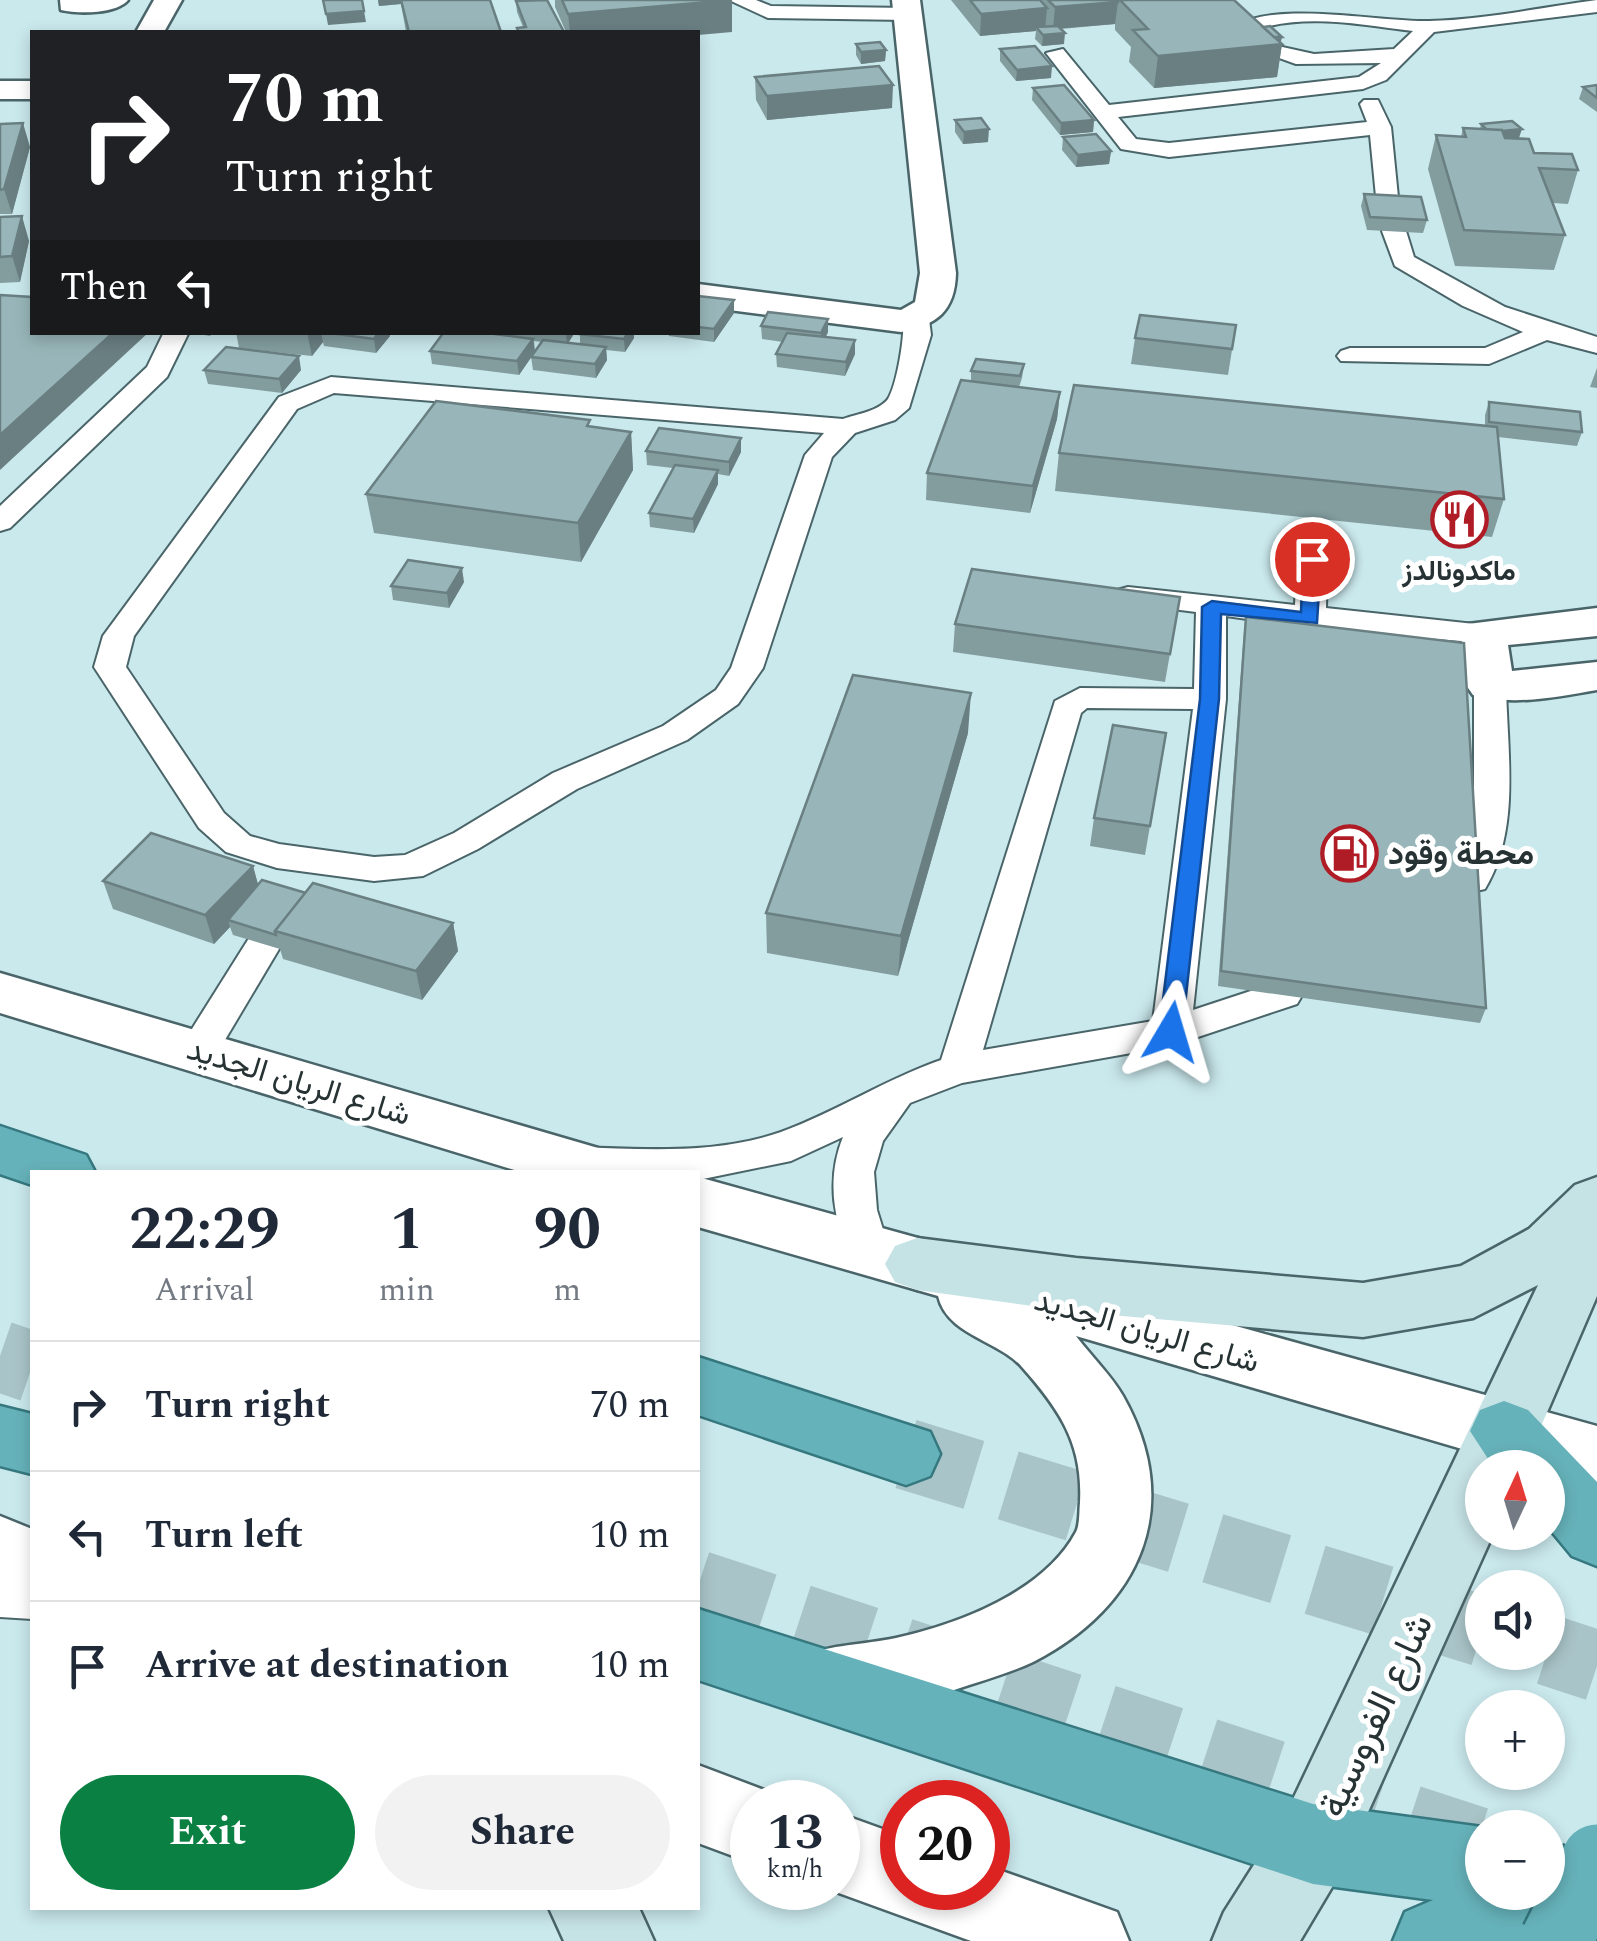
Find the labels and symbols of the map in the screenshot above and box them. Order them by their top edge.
restaurant icon: ماكدونالدز [1429,489,1489,549]
pin [1270,517,1355,602]
place label: ماكدونالدز [1401,550,1516,593]
fuel station icon: محطة وقود [1319,823,1379,883]
place label: محطة وقود [1388,830,1534,879]
position arrow [1119,980,1223,1084]
street label: شارع الريان الجديد [181,1025,417,1140]
street label: شارع الريان الجديد [1028,1276,1265,1387]
north arrow [1465,1450,1565,1550]
street label: شارع الفروسية [1304,1604,1449,1827]
speed limit sign: 20 [880,1780,1010,1910]

